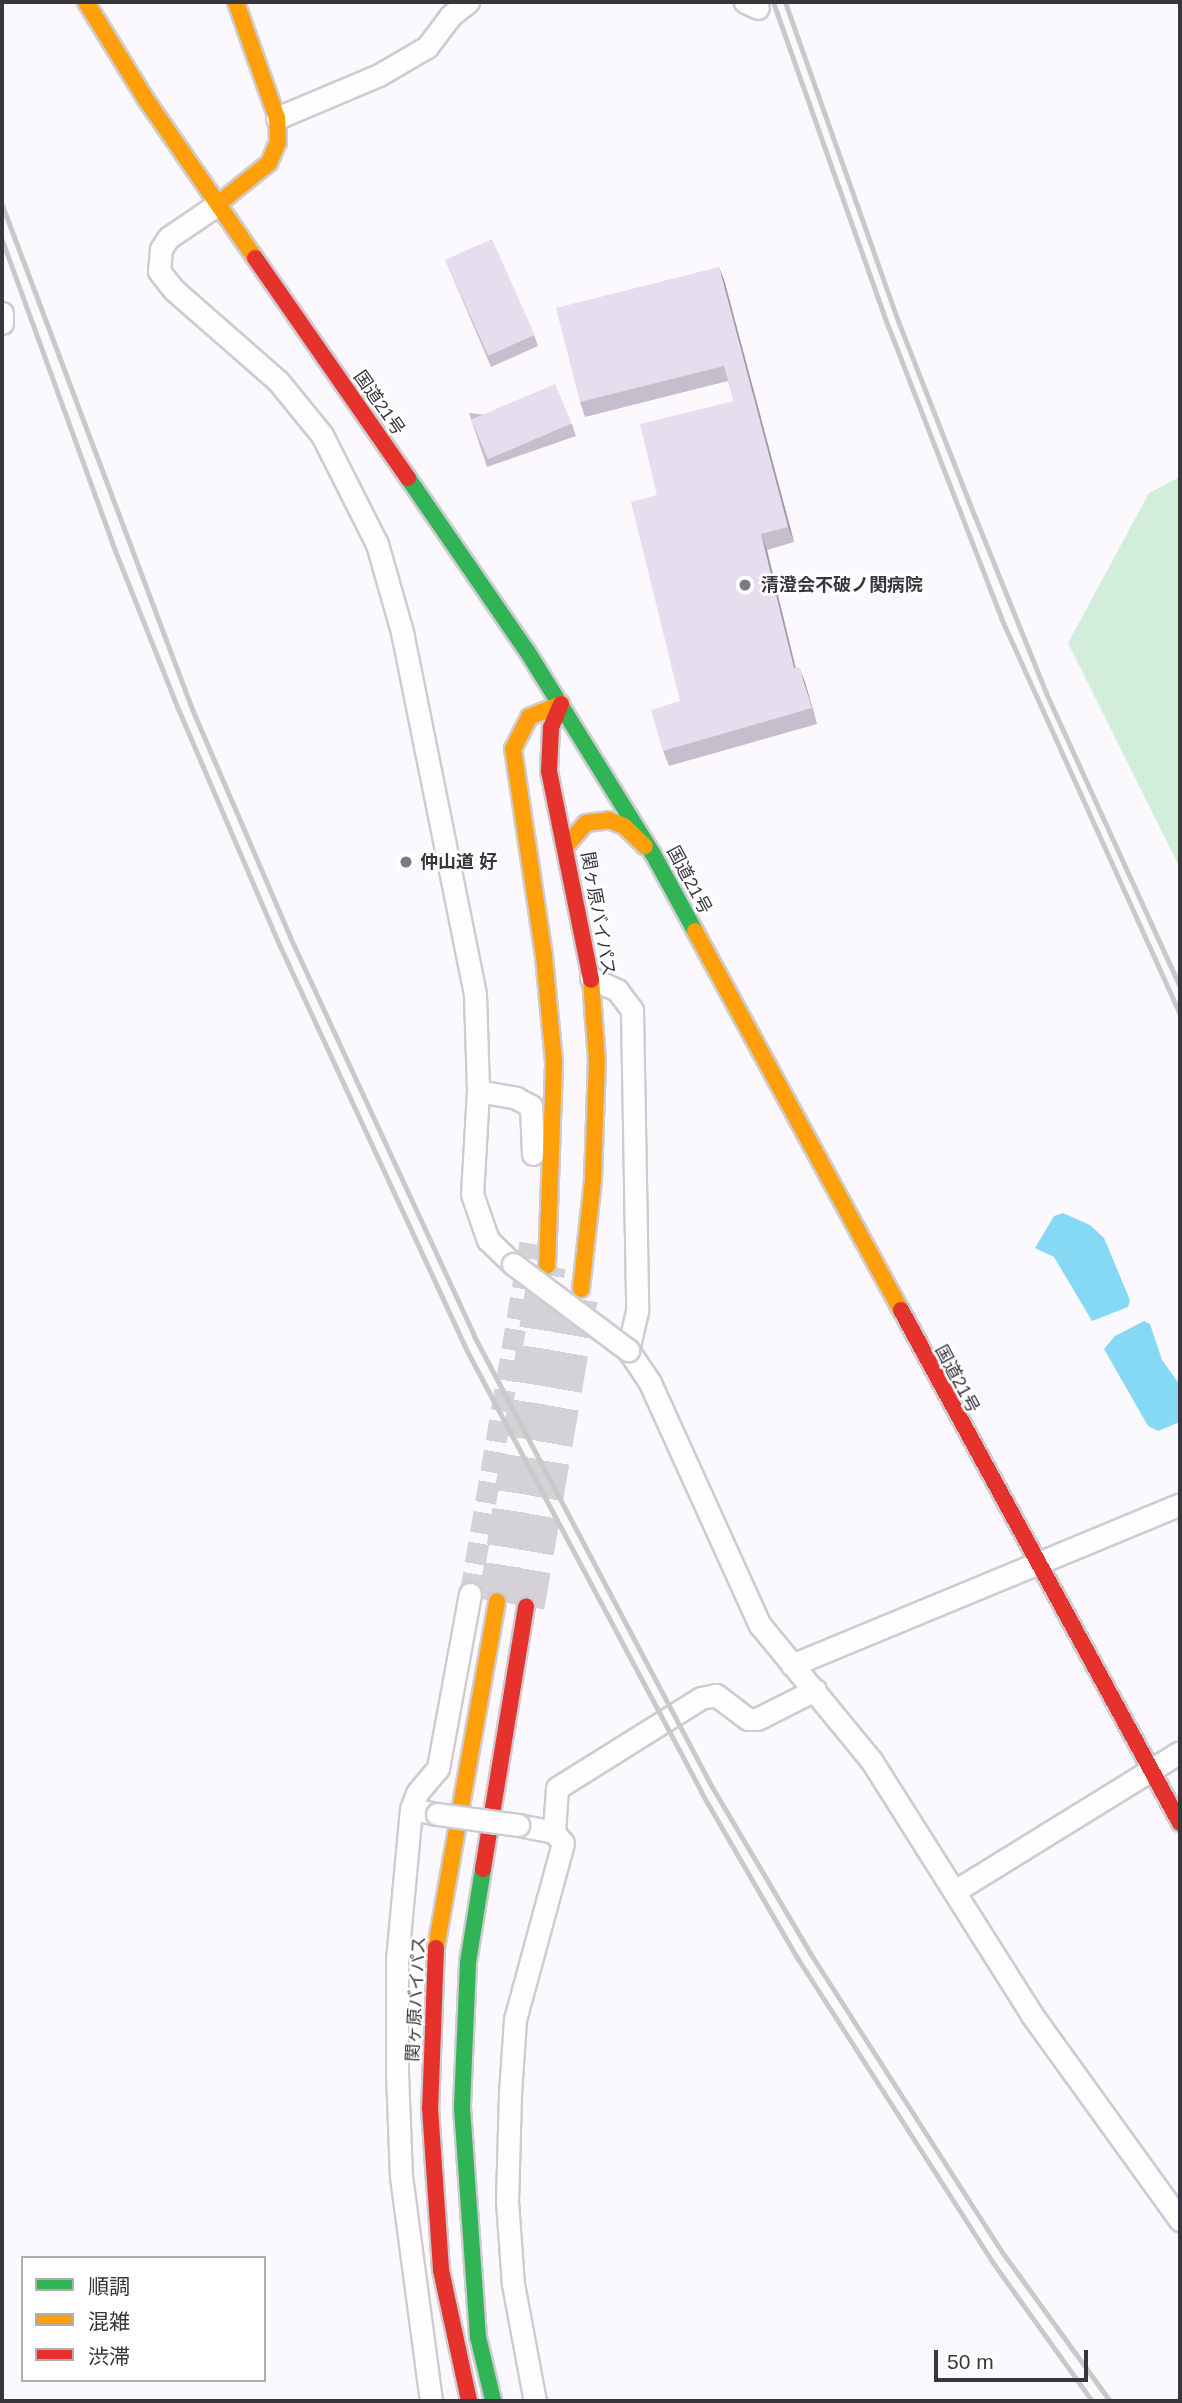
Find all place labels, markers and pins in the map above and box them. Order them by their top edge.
place label: 清澄会不破ノ関病院 [761,574,923,596]
marker: 清澄会不破ノ関病院 [735,575,755,595]
place label: 仲山道 好 [420,851,497,873]
marker: 仲山道 好 [398,854,414,870]

